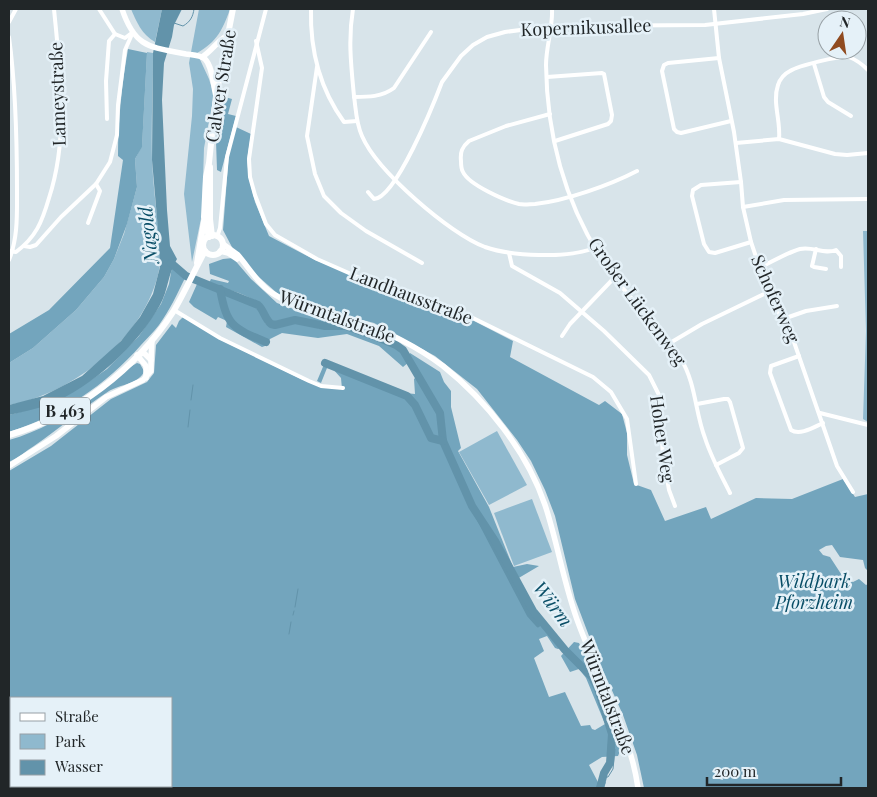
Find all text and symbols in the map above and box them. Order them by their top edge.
north arrow [817,10,867,60]
text: N [838,11,852,32]
street label: Kopernikusallee [520,13,652,41]
street label: Calwer Straße [199,28,241,144]
street label: Lameystraße [43,41,71,147]
water label: Nagold [131,205,163,267]
street label: Großer Lückenweg [583,232,693,371]
street label: Schoferweg [746,251,806,347]
street label: Landhausstraße [346,261,476,330]
street label: Würmtalstraße [275,284,399,348]
street label: Hoher Weg [645,394,681,485]
road number: B 463 [40,398,90,424]
park label: Wildpark Pforzheim [774,569,853,614]
water label: Würm [528,575,580,632]
street label: Würmtalstraße [575,635,641,758]
legend [10,697,172,787]
text: Straße [55,706,99,726]
text: Park [55,731,87,751]
scale bar [707,754,841,786]
text: Wasser [54,756,103,776]
text: 200 m [714,761,757,781]

